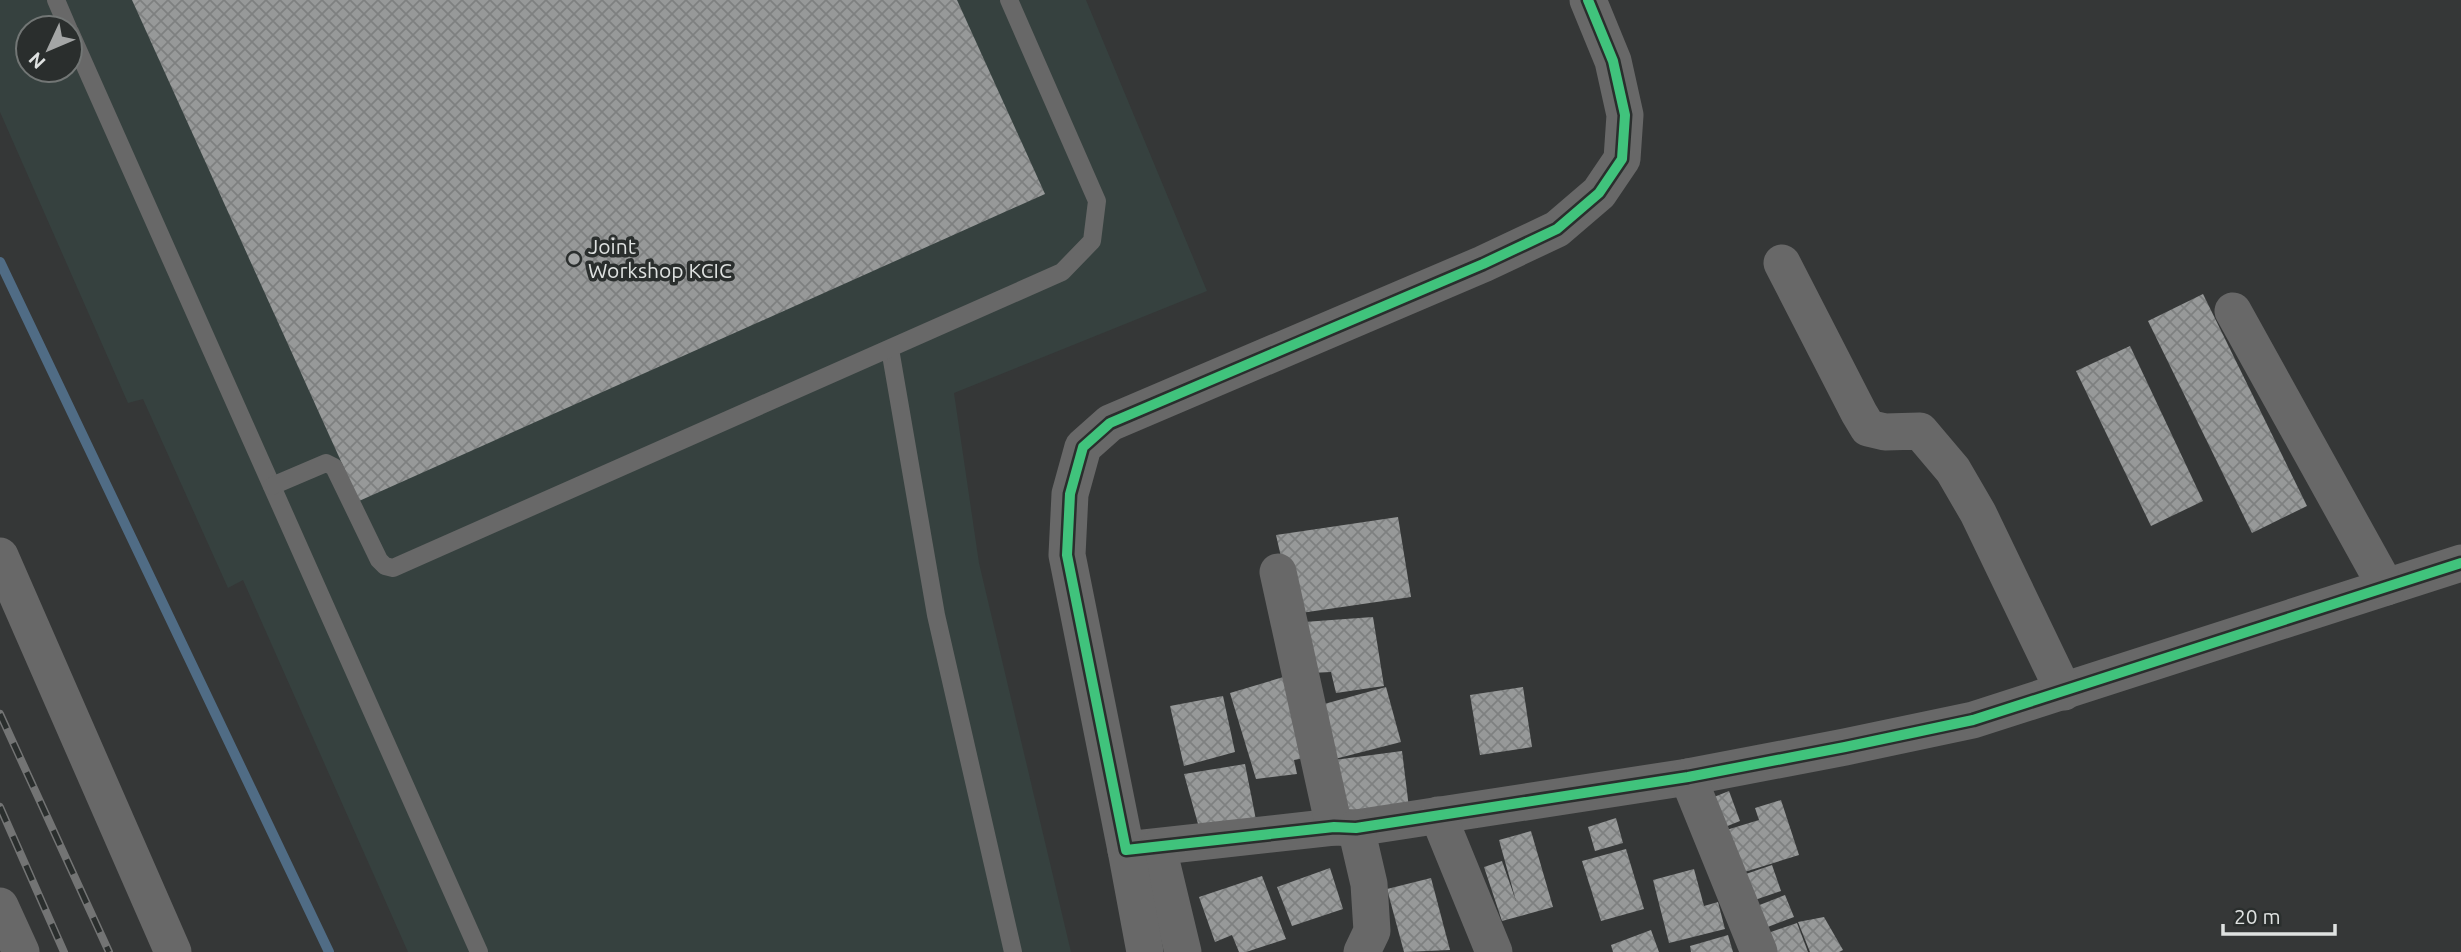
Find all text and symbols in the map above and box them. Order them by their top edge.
north arrow [14,14,84,84]
text: N [24,48,50,74]
place label: Joint Workshop KCIC [588,234,732,282]
marker: Joint Workshop KCIC [566,251,582,267]
scale bar [2223,892,2335,936]
text: 20 m [2234,904,2281,928]

